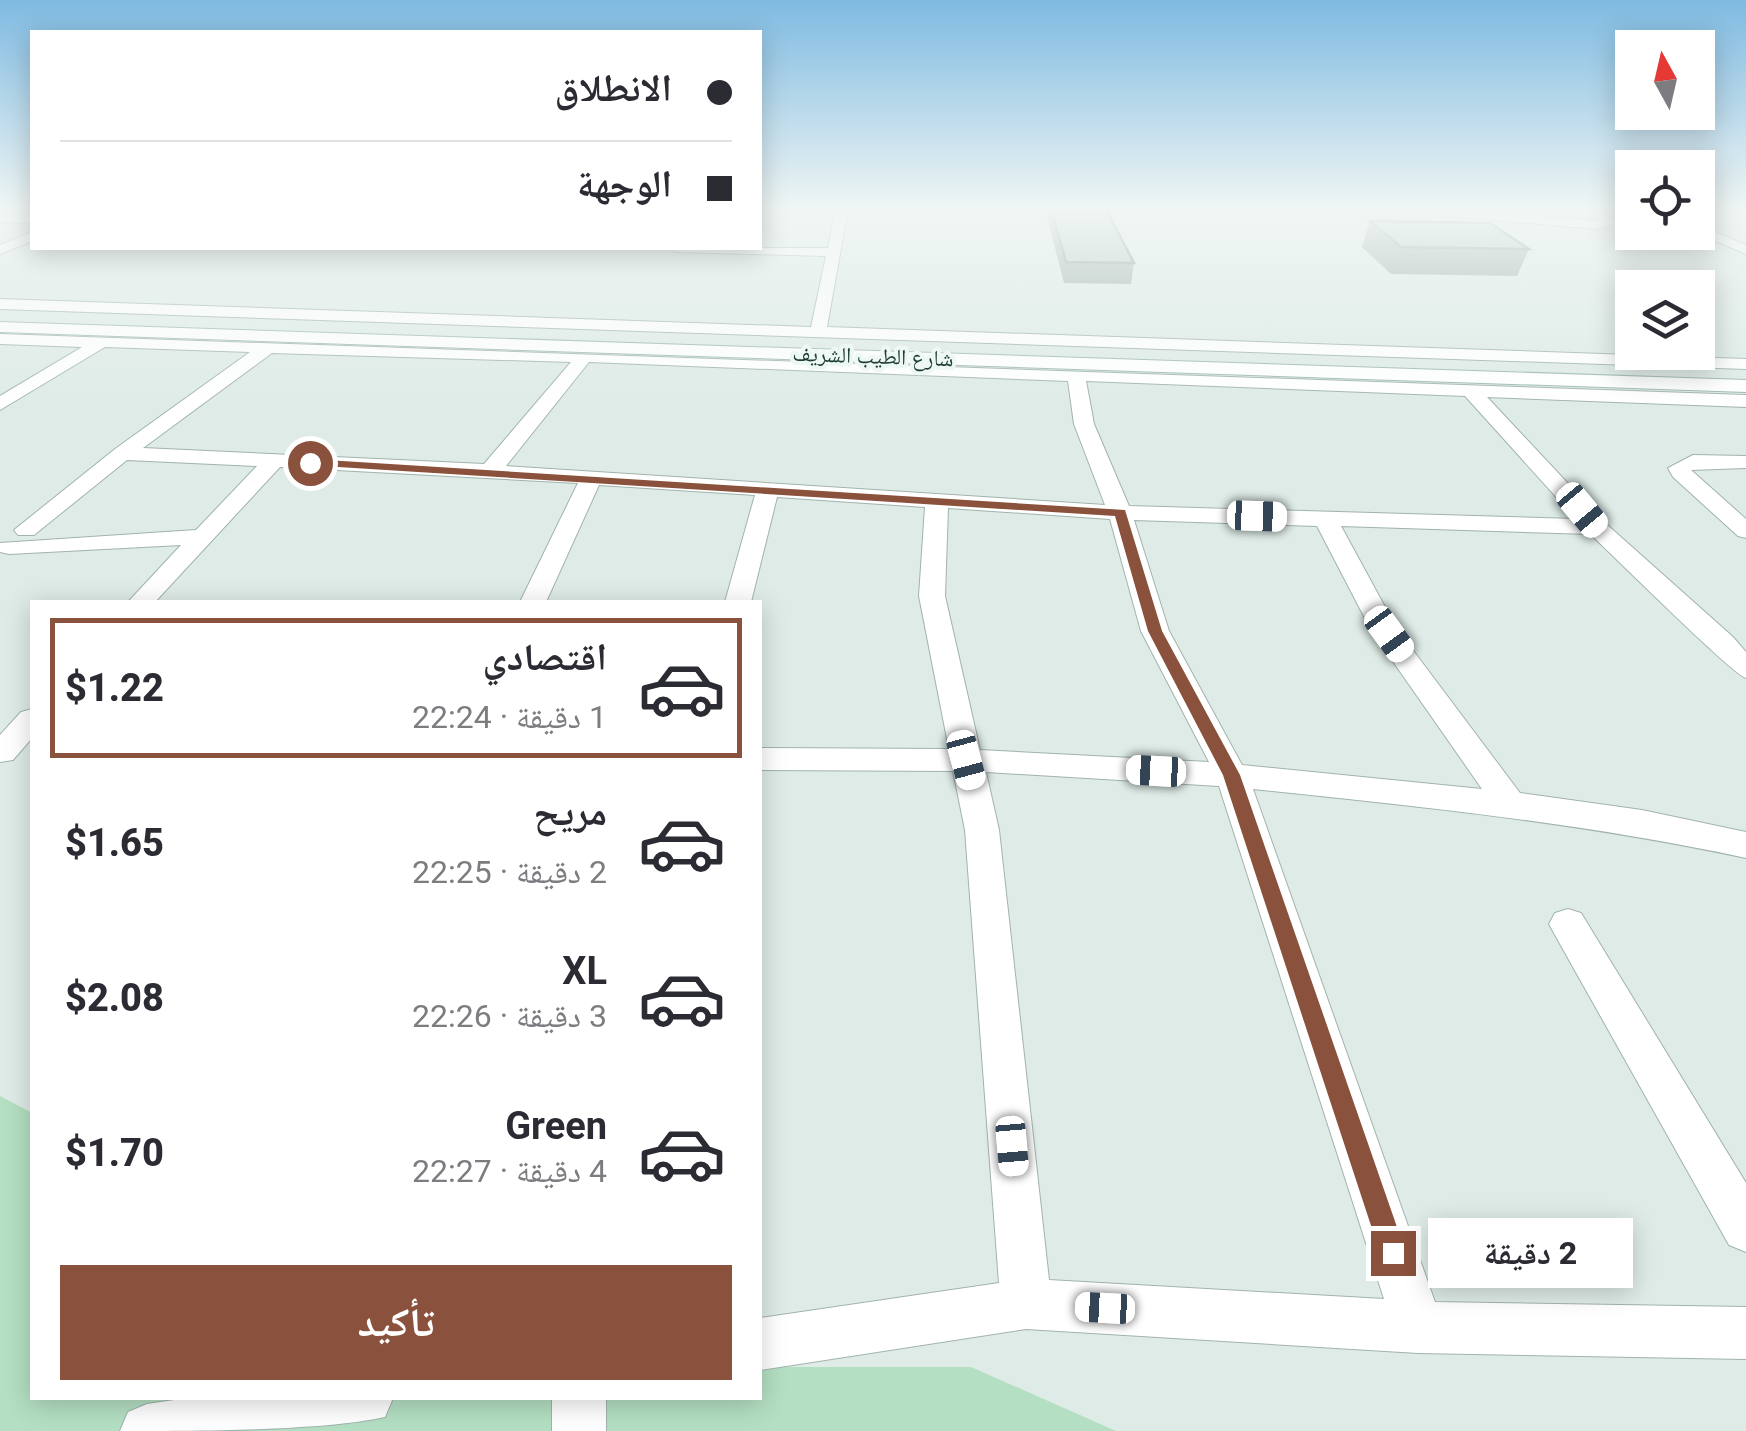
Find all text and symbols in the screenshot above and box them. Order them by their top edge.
north arrow [1615,30,1715,130]
map controls [1615,30,1715,370]
text: الانطلاق [554,66,672,110]
button: locate [1615,150,1715,250]
text: الوجهة [577,162,672,206]
button: layers [1615,270,1715,370]
street label: شارع الطيب الشريف [792,341,954,372]
route start [288,441,333,486]
car [1551,477,1613,543]
car [1226,500,1288,532]
car [1359,601,1419,667]
text: اقتصادي [483,635,607,679]
icon: car [637,643,727,733]
text: $1.22 [65,666,164,710]
text: 1 دقيقة · 22:24 [412,698,607,736]
car [944,727,988,793]
car [1125,754,1187,788]
text: مريح [533,790,607,834]
icon: car [637,798,727,888]
text: $1.65 [65,821,164,865]
text: 2 دقيقة · 22:25 [412,853,607,891]
text: XL [562,949,607,993]
icon: car [637,953,727,1043]
text: $2.08 [65,976,164,1020]
text: 3 دقيقة · 22:26 [412,997,607,1035]
text: Green [505,1104,607,1148]
icon: car [637,1108,727,1198]
car [994,1115,1030,1177]
text: $1.70 [65,1131,164,1175]
text: 4 دقيقة · 22:27 [412,1152,607,1190]
callout: 2 دقيقة [1428,1218,1633,1288]
route end [1371,1231,1416,1276]
text: 2 دقيقة [1484,1234,1577,1272]
button: تأكيد [60,1265,732,1380]
car [1074,1291,1136,1325]

